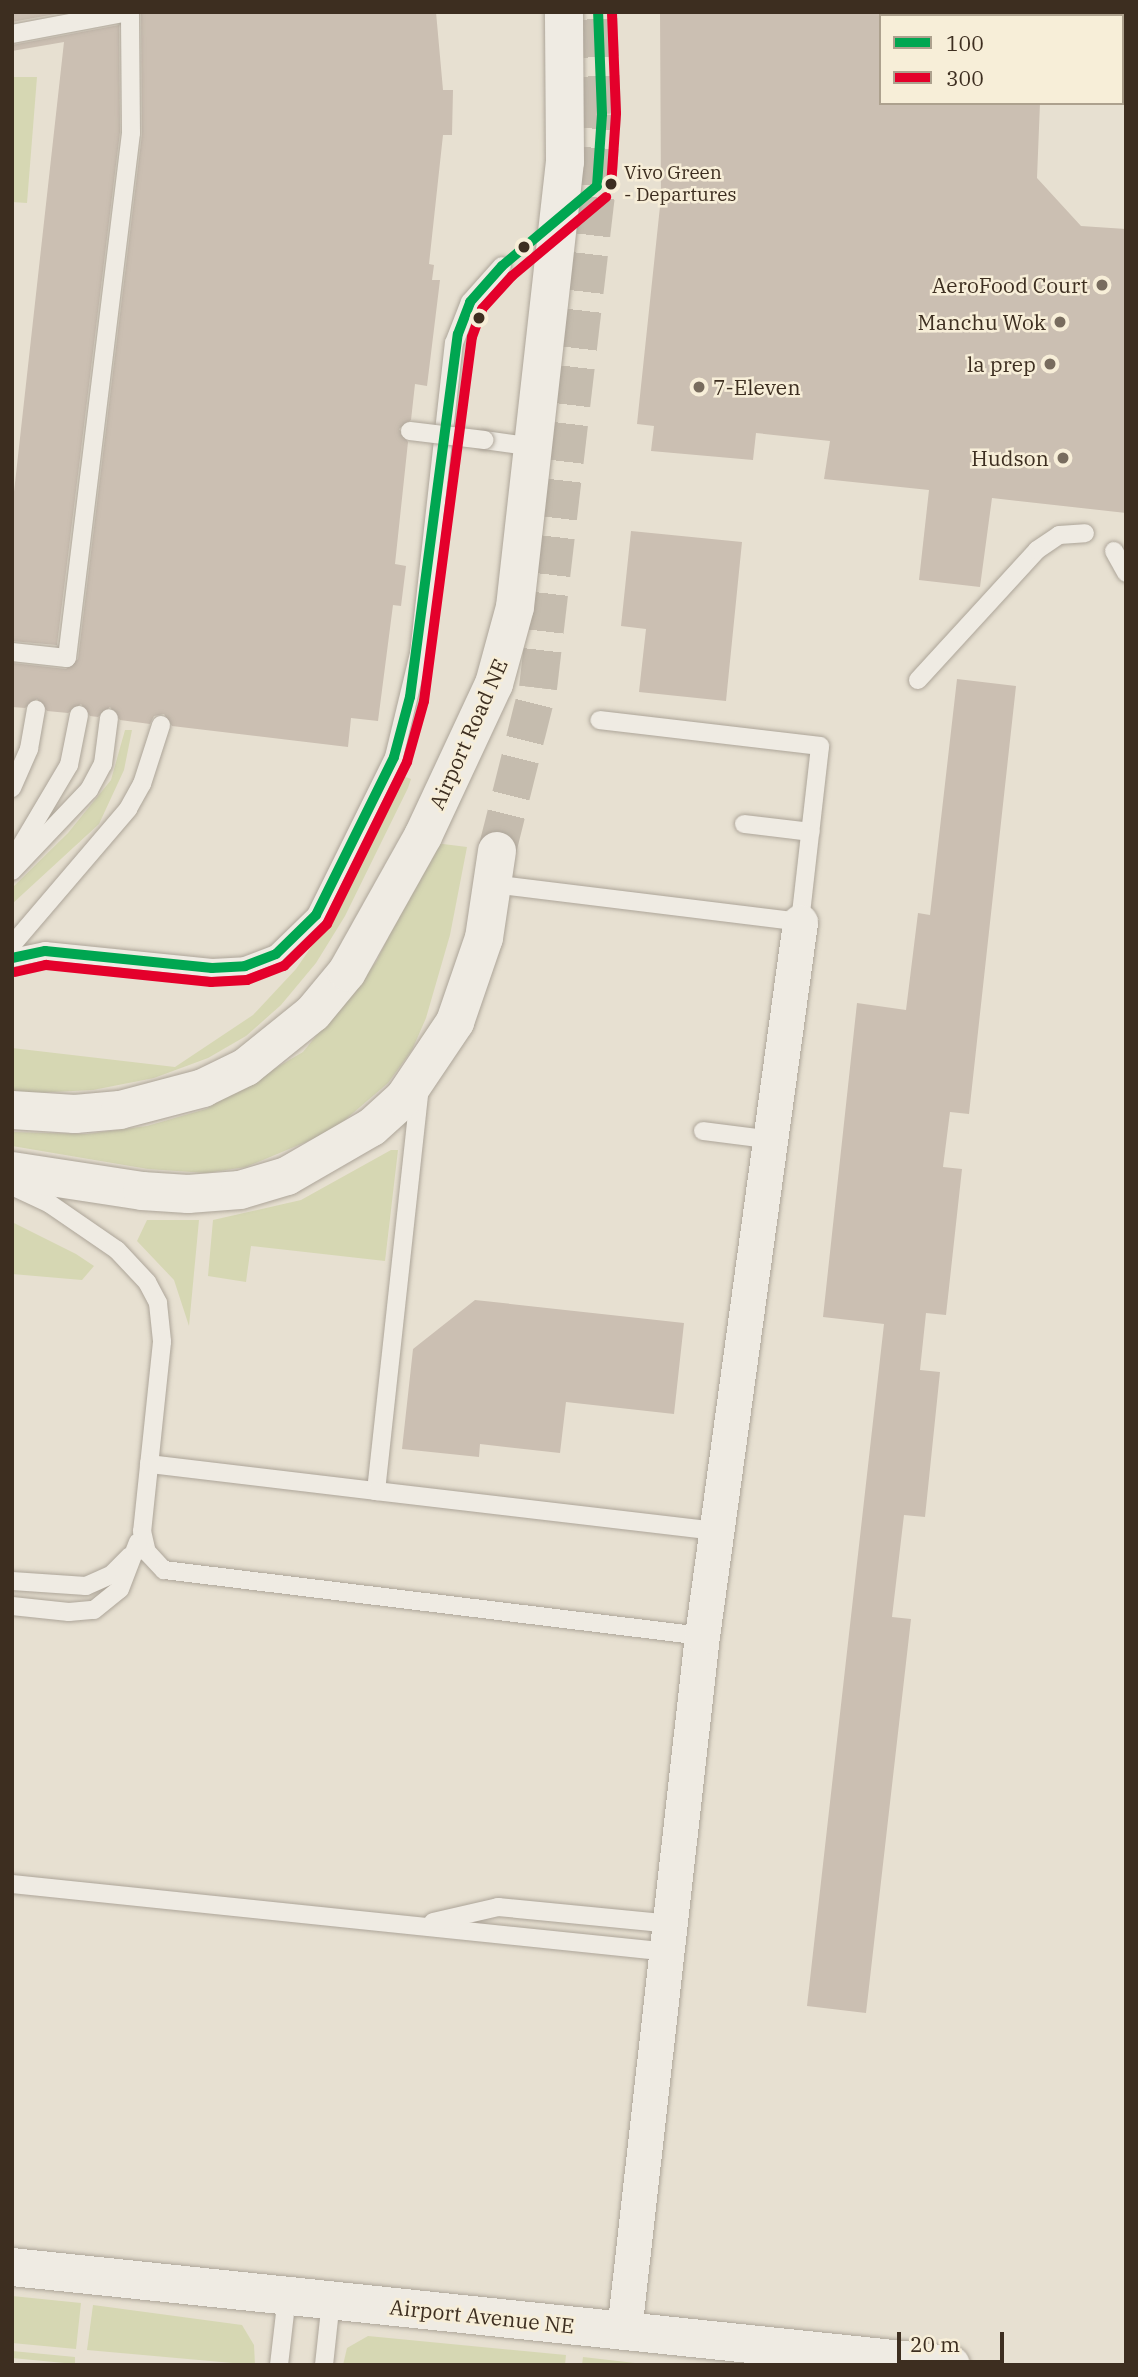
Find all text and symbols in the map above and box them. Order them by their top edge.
legend [879,14,1124,105]
text: 100 [946,29,984,57]
text: 300 [946,64,984,92]
place label: Vivo Green - Departures [624,162,737,206]
marker: Vivo Green - Departures [604,177,618,191]
unlabelled marker [517,240,531,254]
place label: AeroFood Court [932,272,1088,298]
marker: AeroFood Court [1094,277,1110,293]
place label: Manchu Wok [918,309,1046,335]
unlabelled marker [472,311,486,325]
marker: Manchu Wok [1052,314,1068,330]
place label: la prep [967,351,1036,377]
marker: la prep [1042,356,1058,372]
place label: 7-Eleven [713,374,801,400]
marker: 7-Eleven [691,379,707,395]
place label: Hudson [971,445,1049,471]
marker: Hudson [1055,450,1071,466]
street label: Airport Road NE [424,655,512,813]
street label: Airport Avenue NE [388,2294,576,2338]
scale bar [900,2318,1007,2362]
text: 20 m [910,2330,960,2358]

